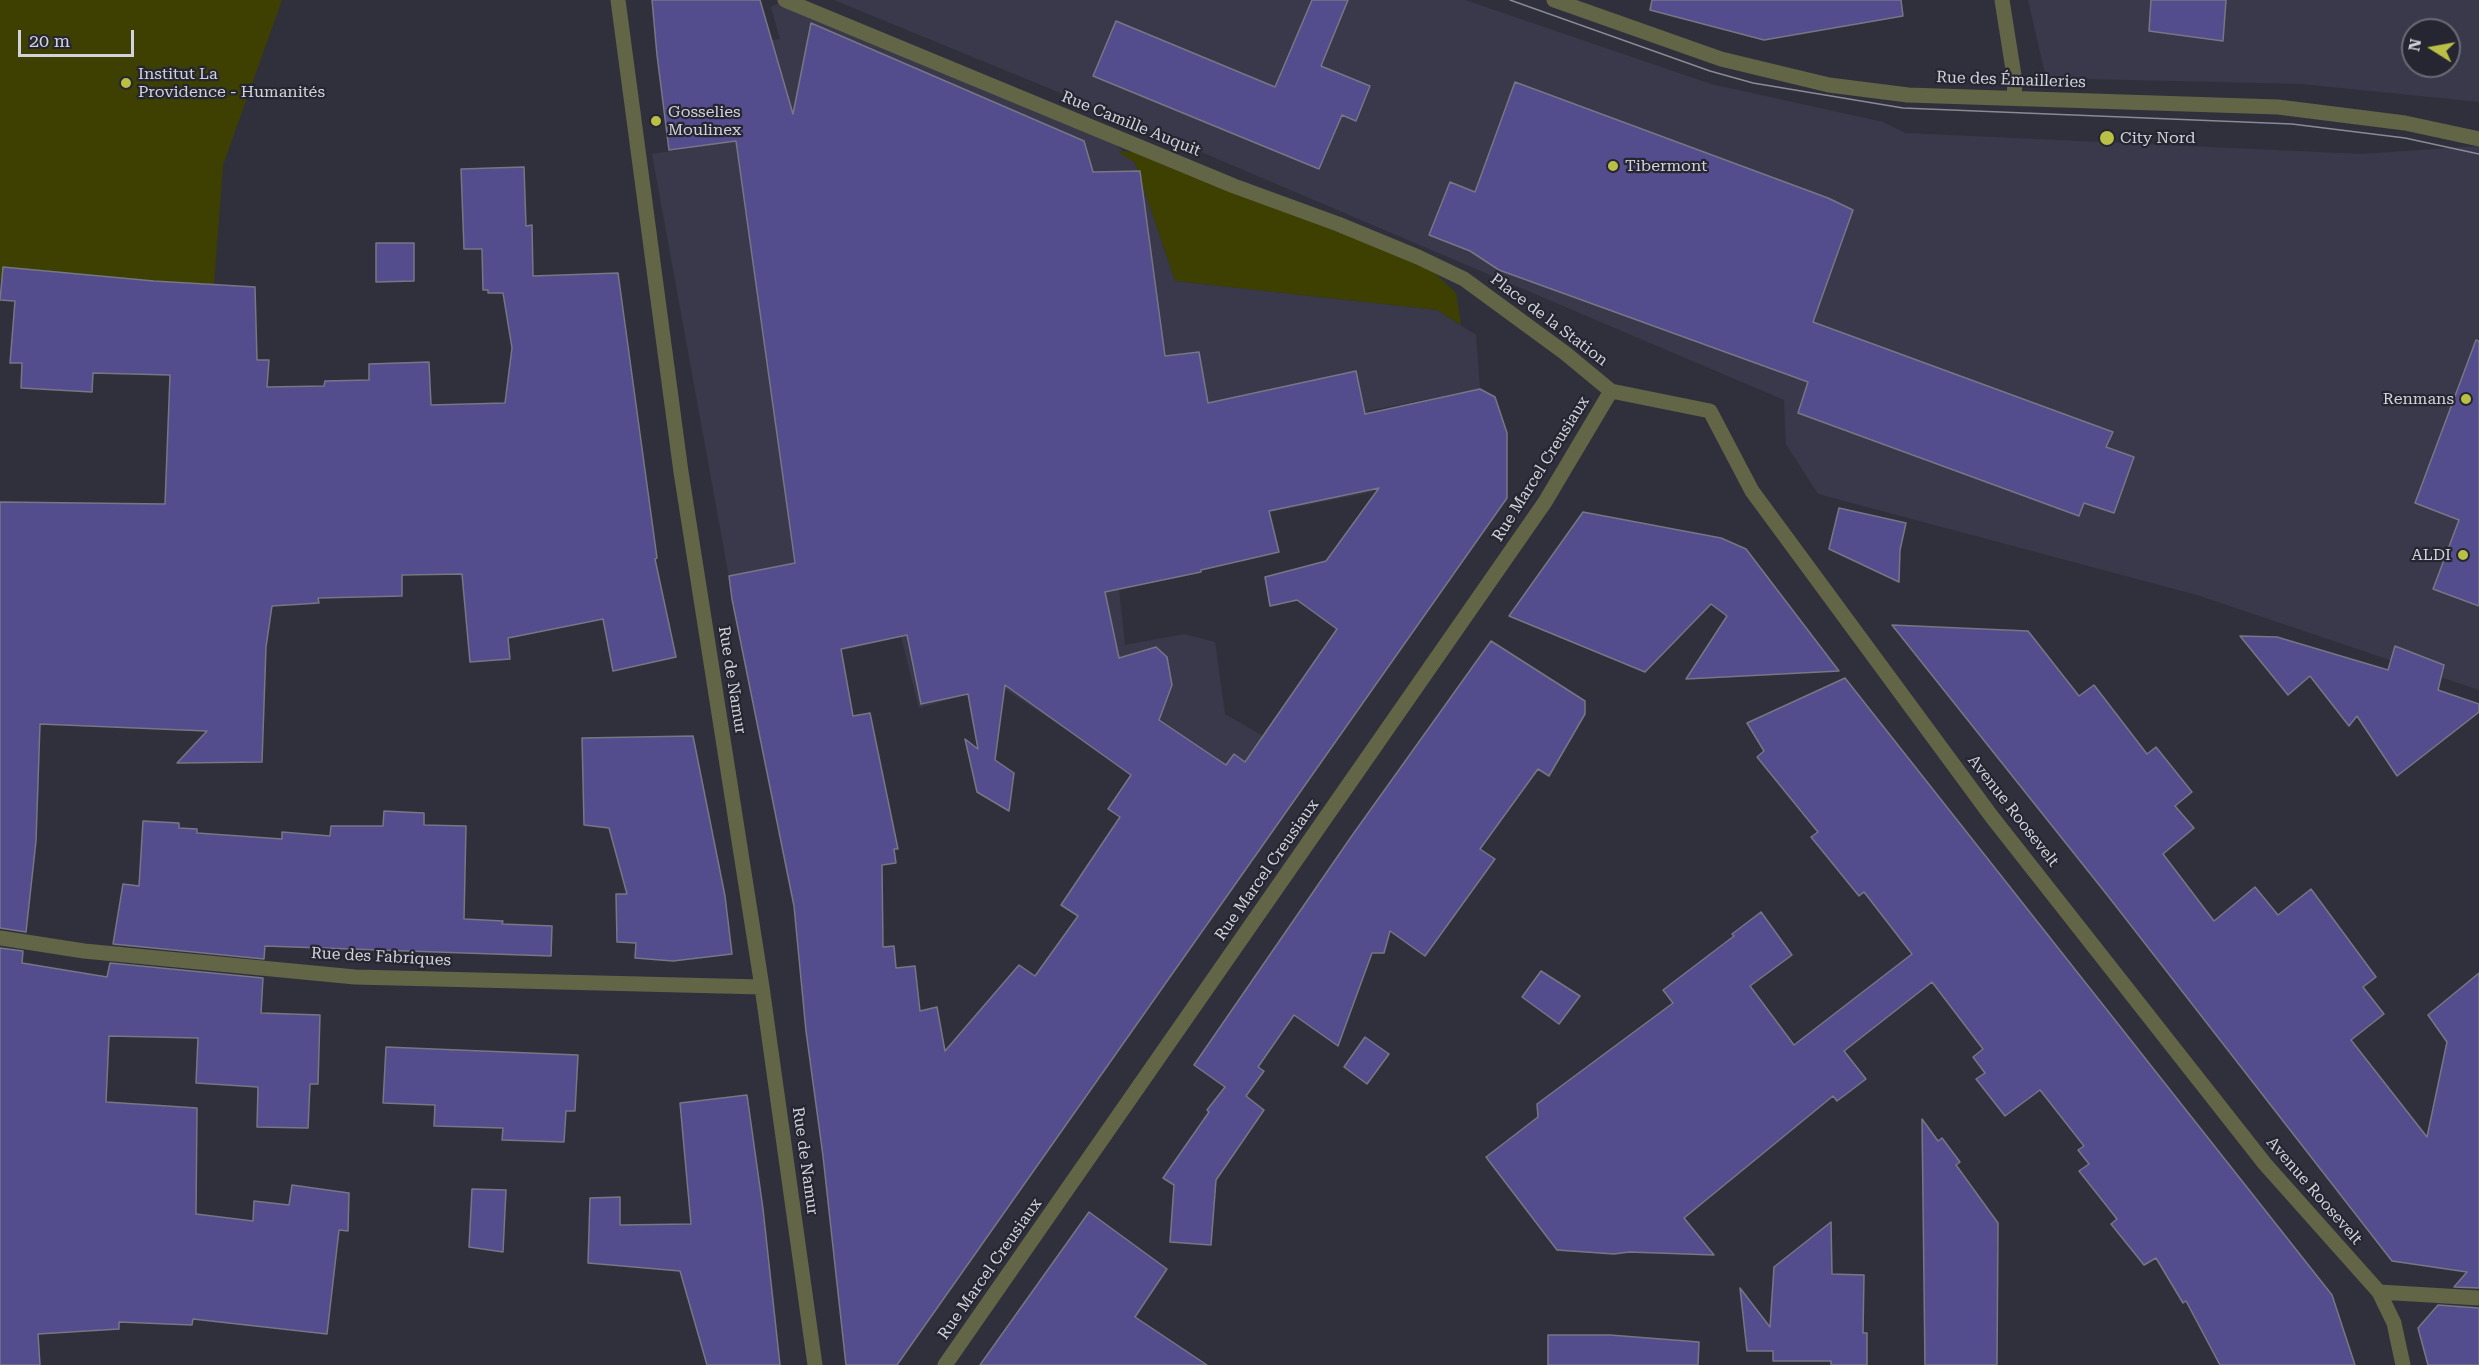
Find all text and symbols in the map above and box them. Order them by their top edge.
scale bar [21,18,136,56]
north arrow [2401,18,2461,78]
text: 20 m [29,30,70,51]
text: N [2404,37,2425,53]
place label: Institut La Providence - Humanités [138,64,325,102]
street label: Rue des Émailleries [1936,68,2086,92]
marker: Institut La Providence - Humanités [119,76,133,90]
street label: Rue Camille Auquit [1059,87,1203,161]
place label: Gosselies Moulinex [668,102,741,140]
marker: Gosselies Moulinex [649,114,663,128]
place label: City Nord [2120,128,2196,148]
marker: City Nord [2098,129,2116,147]
place label: Tibermont [1625,156,1707,176]
marker: Tibermont [1606,159,1620,173]
street label: Place de la Station [1487,270,1611,370]
place label: Renmans [2383,389,2454,409]
marker: Renmans [2459,392,2473,406]
street label: Rue Marcel Creusiaux [1488,393,1594,545]
place label: ALDI [2412,545,2451,565]
marker: ALDI [2456,548,2470,562]
street label: Rue de Namur [714,625,750,735]
street label: Avenue Roosevelt [1963,751,2063,871]
street label: Rue Marcel Creusiaux [1211,796,1323,944]
street label: Rue des Fabriques [310,944,452,970]
street label: Rue de Namur [788,1106,822,1216]
street label: Avenue Roosevelt [2262,1133,2366,1249]
street label: Rue Marcel Creusiaux [934,1195,1046,1343]

